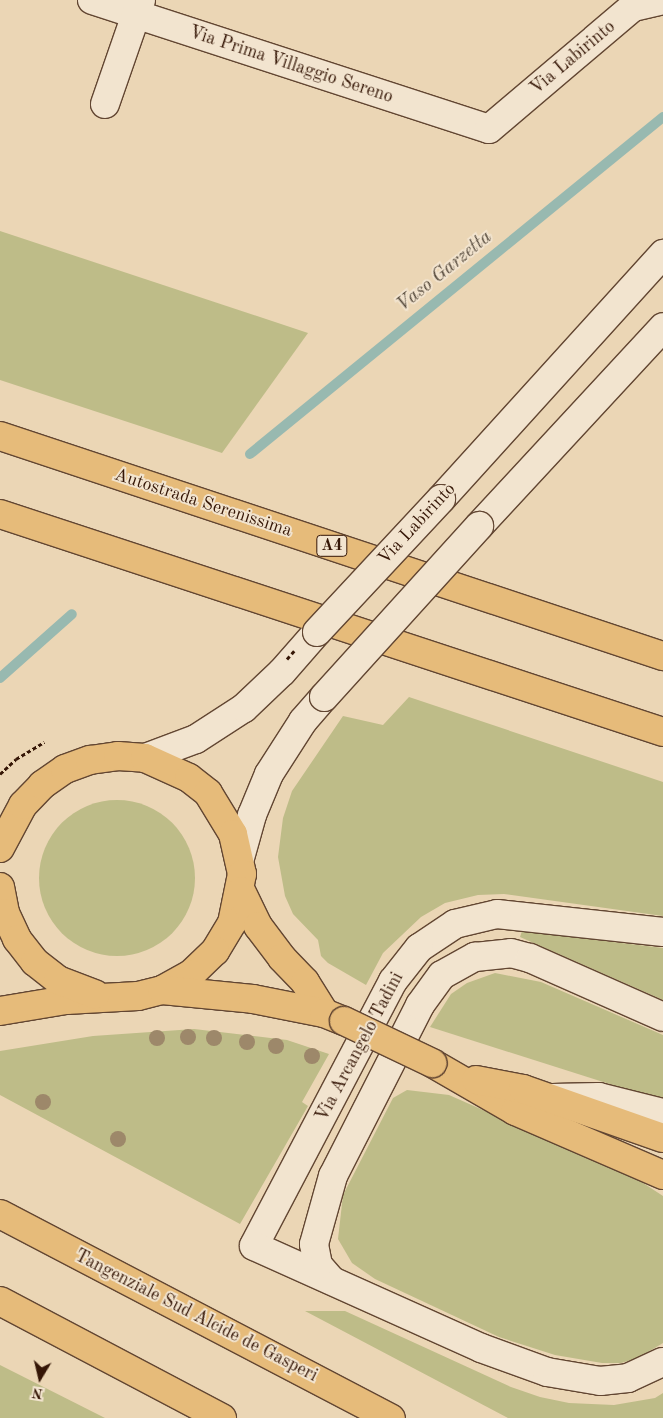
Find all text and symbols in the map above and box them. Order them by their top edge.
street label: Via Labirinto [526,16,620,100]
street label: Via Prima Villaggio Sereno [186,22,396,108]
water label: Vaso Garzetta [393,227,497,317]
street label: Autostrada Serenissima [111,464,295,542]
street label: Via Labirinto [374,479,460,569]
road number: A4 [316,532,348,560]
street label: Via Arcangelo Tadini [312,969,408,1125]
street label: Tangenziale Sud Alcide de Gasperi [71,1245,321,1387]
north arrow [15,1353,65,1403]
text: N [31,1385,44,1401]

